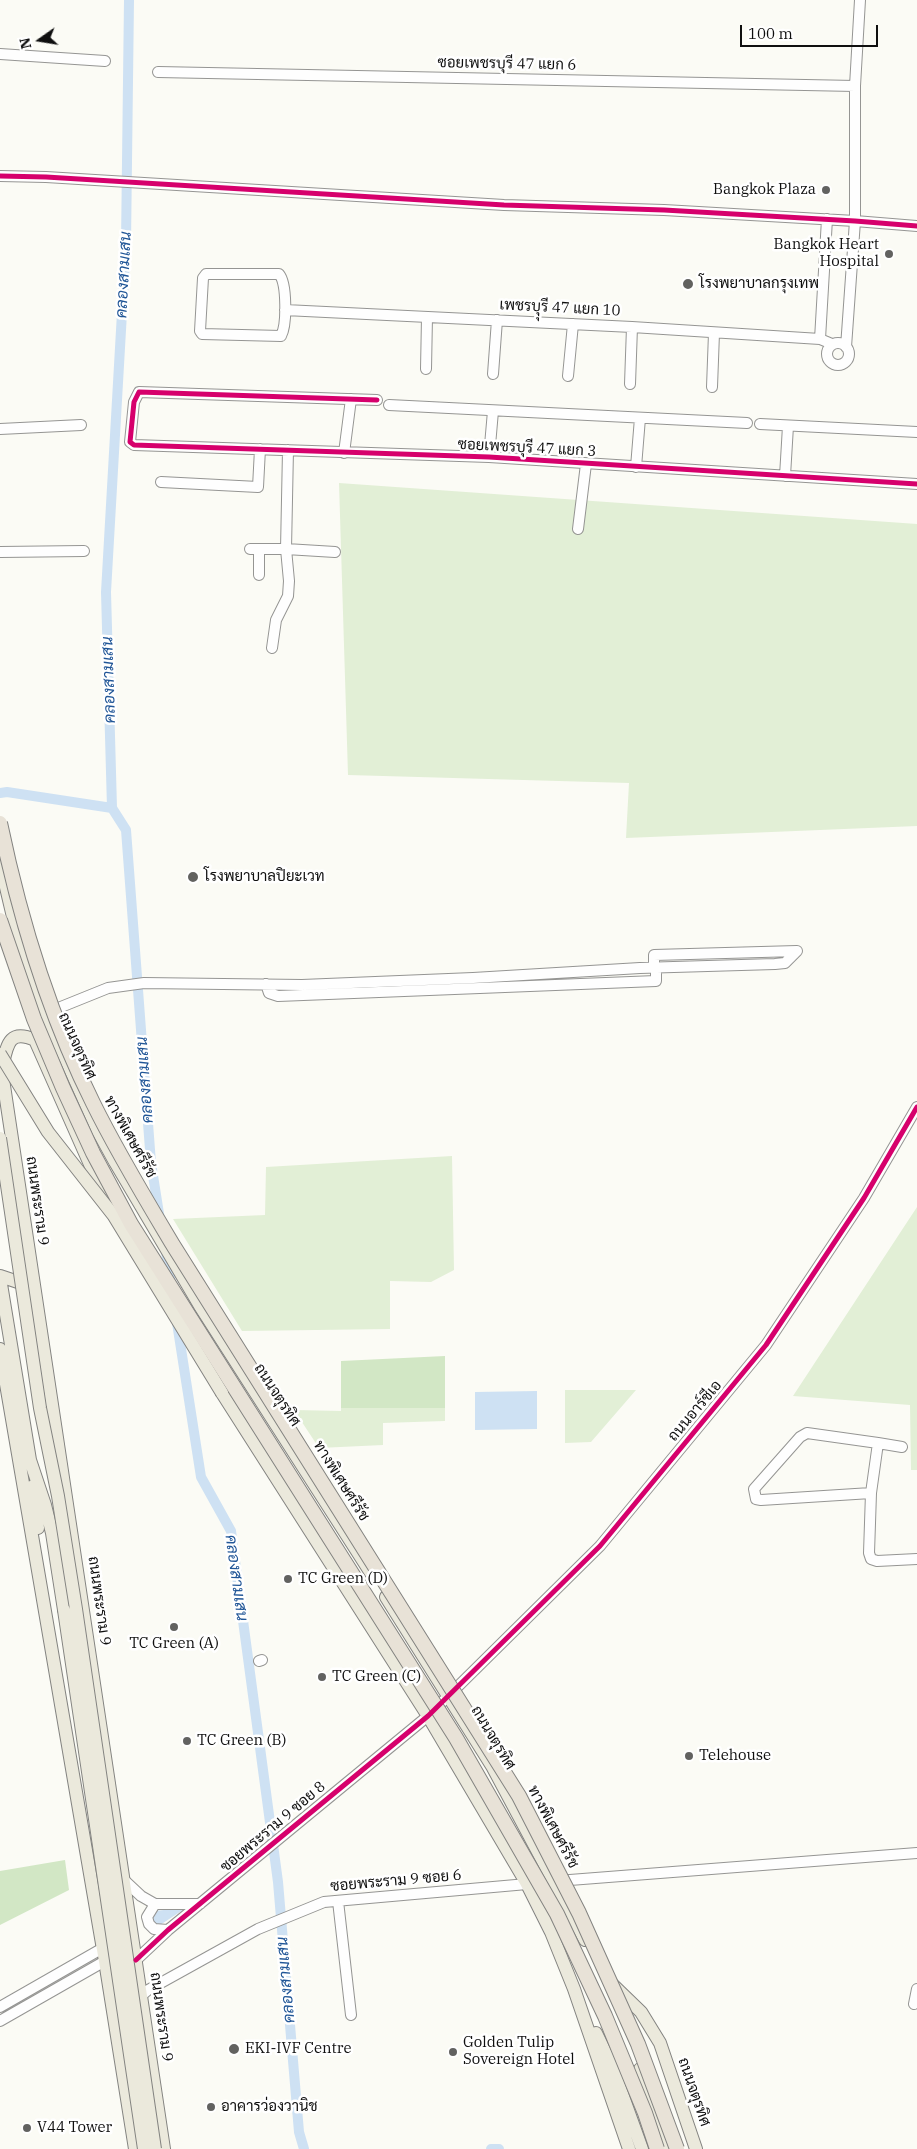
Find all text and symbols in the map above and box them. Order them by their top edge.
north arrow [15,15,65,65]
scale bar [742,15,880,47]
text: 100 m [748,24,793,43]
text: N [15,36,35,51]
street label: ซอยเพชรบุรี 47 แยก 6 [438,54,576,74]
place label: Bangkok Plaza [713,181,816,199]
marker: Bangkok Plaza [820,184,832,196]
water label: คลองสามเสน [112,231,136,319]
place label: Bangkok Heart Hospital [774,236,879,271]
marker: Bangkok Heart Hospital [883,248,895,260]
place label: โรงพยาบาลกรุงเทพ [699,275,819,293]
marker: โรงพยาบาลกรุงเทพ [681,277,695,291]
street label: เพชรบุุรี 47 แยก 10 [499,296,621,320]
street label: ซอยเพชรบุรี 47 แยก 3 [457,435,597,461]
water label: คลองสามเสน [98,636,120,724]
place label: โรงพยาบาลปิยะเวท [204,868,325,886]
marker: โรงพยาบาลปิยะเวท [186,870,200,884]
street label: ถนนจตุรทิศ [54,1010,100,1082]
water label: คลองสามเสน [132,1036,158,1124]
street label: ทางพิเศษศรีรัช [100,1093,160,1181]
street label: ถนนพระราม 9 [22,1155,52,1247]
street label: ถนนจตุรทิศ [250,1360,304,1430]
street label: ถนนอาร์ซีเอ [664,1377,726,1445]
street label: ทางพิเศษศรีรัช [309,1438,373,1524]
water label: คลองสามเสน [220,1534,252,1622]
street label: ถนนพระราม 9 [84,1555,114,1647]
place label: TC Green (D) [298,1570,388,1588]
marker: TC Green (D) [282,1573,294,1585]
marker: TC Green (A) [168,1621,180,1633]
place label: TC Green (A) [129,1635,219,1653]
place label: TC Green (C) [332,1668,421,1686]
marker: TC Green (C) [316,1671,328,1683]
street label: ถนนจตุรทิศ [467,1703,519,1773]
place label: TC Green (B) [197,1732,286,1750]
marker: TC Green (B) [181,1735,193,1747]
place label: Telehouse [699,1747,771,1765]
marker: Telehouse [683,1750,695,1762]
street label: ซอยพระราม 9 ซอย 8 [217,1778,329,1876]
street label: ทางพิเศษศรีรัช [524,1783,582,1871]
street label: ซอยพระราม 9 ซอย 6 [330,1866,462,1896]
water label: คลองสามเสน [273,1936,299,2024]
street label: ถนนพระราม 9 [146,1971,176,2063]
place label: Golden Tulip Sovereign Hotel [463,2034,575,2069]
place label: EKI-IVF Centre [245,2040,352,2058]
marker: EKI-IVF Centre [227,2042,241,2056]
marker: Golden Tulip Sovereign Hotel [447,2046,459,2058]
street label: ถนนจตุรทิศ [674,2055,714,2129]
place label: อาคารว่องวานิช [221,2098,318,2116]
marker: อาคารว่องวานิช [205,2101,217,2113]
place label: V44 Tower [37,2119,112,2137]
marker: V44 Tower [21,2122,33,2134]

